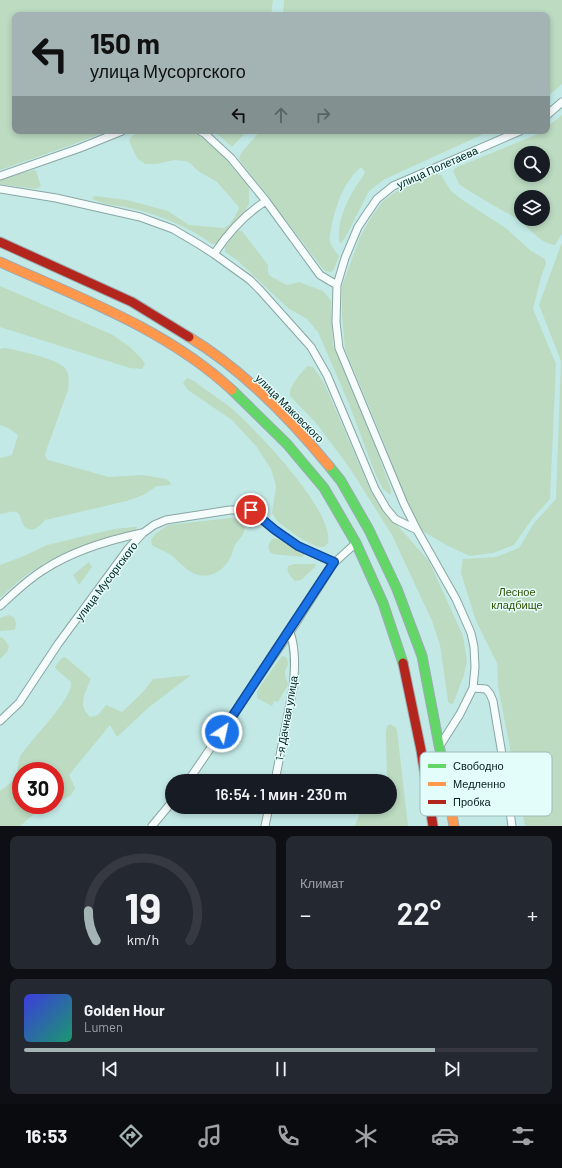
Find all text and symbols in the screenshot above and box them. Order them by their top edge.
text: 150 m [90,26,160,60]
icon: left [24,28,76,80]
text: улица Мусоргского [90,60,246,82]
icon: left [228,104,250,126]
icon: ahead [270,104,292,126]
icon: right [312,104,334,126]
street label: улица Полетаева [394,143,480,191]
map controls [514,146,550,226]
button: search [514,146,550,182]
button: layers [514,190,550,226]
street label: улица Маковского [253,371,327,445]
pin [234,493,268,527]
icon: arrive [240,499,262,521]
street label: улица Мусоргского [72,539,140,623]
park label: Лесное кладбище [491,585,543,611]
street label: 1-я Дачная улица [272,674,300,761]
position arrow [201,711,243,753]
legend [420,752,552,816]
text: Свободно [453,759,504,772]
speed limit sign: 30 [12,762,64,814]
text: Медленно [453,777,505,790]
text: 16:54 · 1 мин · 230 m [215,785,347,803]
text: Пробка [453,795,491,808]
text: Климат [300,875,344,891]
text: 19 [125,881,161,931]
text: 22° [397,895,441,931]
text: − [300,901,311,927]
text: + [527,901,538,927]
text: km/h [127,930,159,947]
text: Golden Hour [84,1001,165,1019]
text: Lumen [84,1019,123,1035]
icon: previous [99,1058,121,1080]
icon: pause [270,1058,292,1080]
icon: next [441,1058,463,1080]
icon: directions [117,1122,145,1150]
icon: music [196,1122,224,1150]
icon: phone [274,1122,302,1150]
icon: climate [352,1122,380,1150]
icon: car [431,1122,459,1150]
icon: filters [509,1122,537,1150]
text: 16:53 [25,1125,67,1147]

